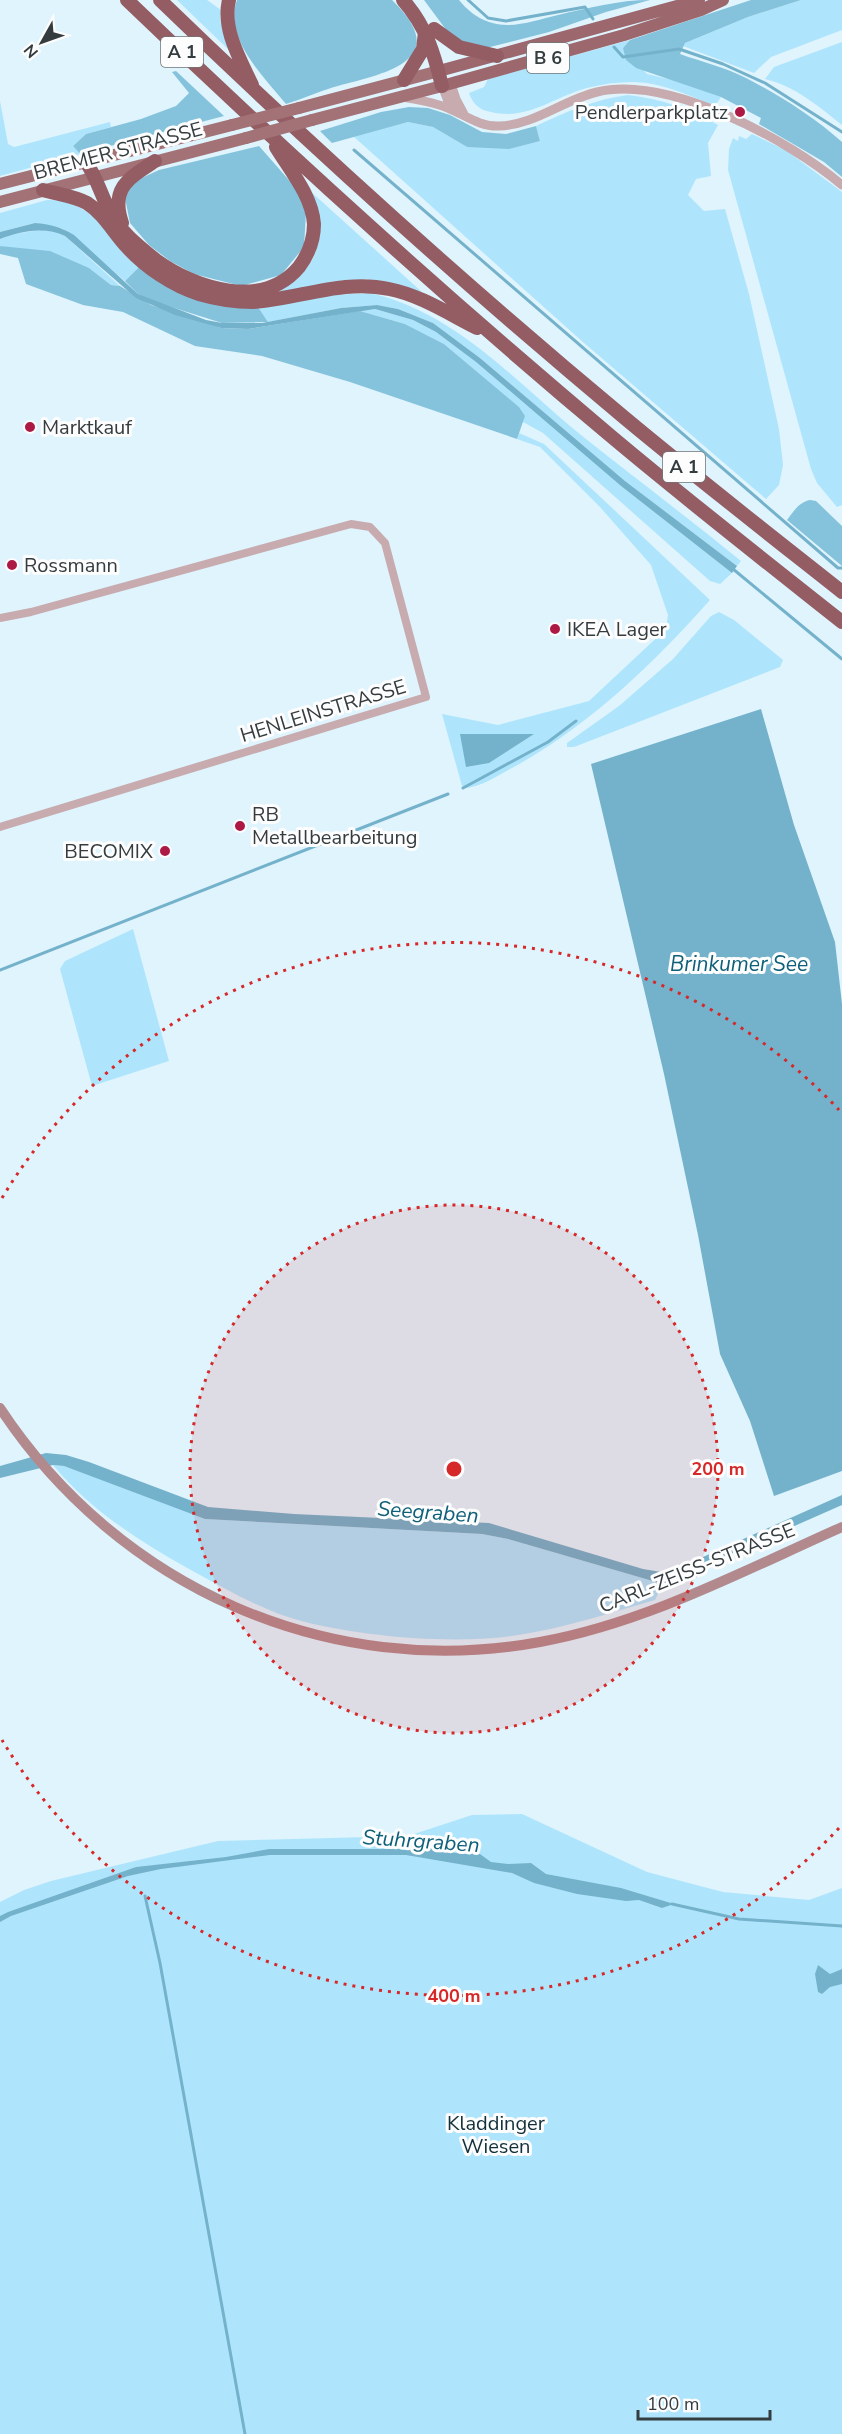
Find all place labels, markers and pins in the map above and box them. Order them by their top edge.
place label: Pendlerparkplatz [575,99,728,126]
marker: Pendlerparkplatz [733,105,747,119]
place label: Marktkauf [42,414,132,441]
marker: Marktkauf [23,420,37,434]
place label: Rossmann [24,552,118,579]
marker: Rossmann [5,558,19,572]
place label: IKEA Lager [567,616,667,643]
marker: IKEA Lager [548,622,562,636]
place label: RB Metallbearbeitung [252,801,417,851]
marker: RB Metallbearbeitung [233,819,247,833]
place label: BECOMIX [64,838,153,865]
marker: BECOMIX [158,844,172,858]
centre of rings [444,1459,464,1479]

